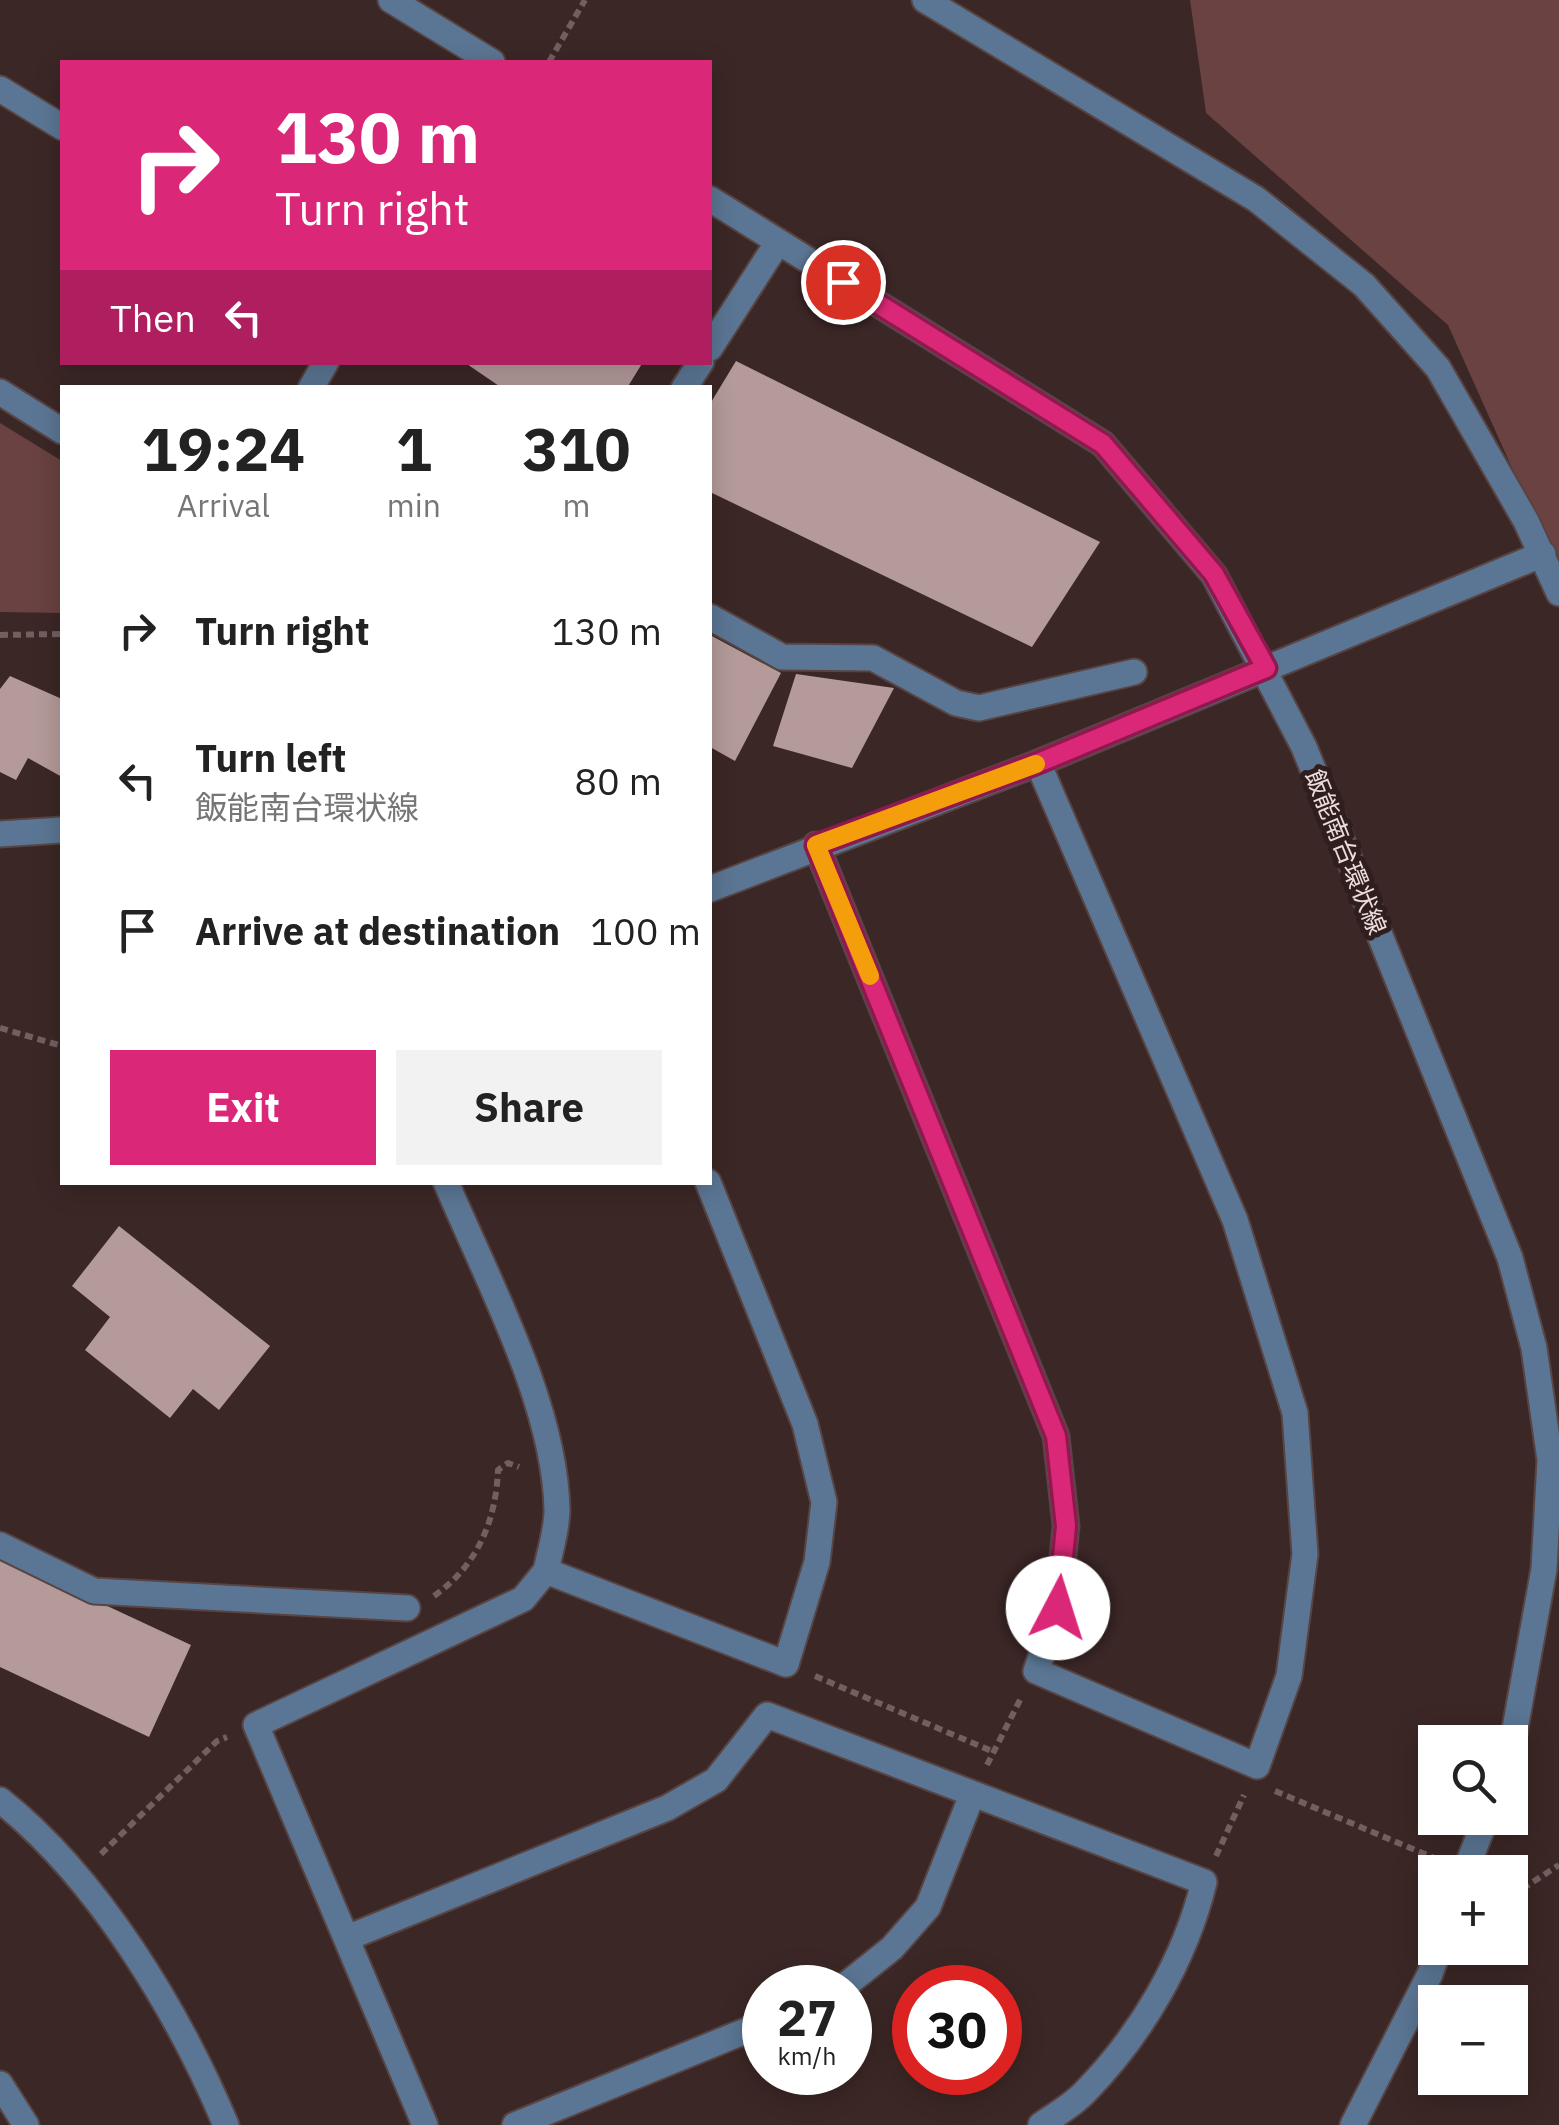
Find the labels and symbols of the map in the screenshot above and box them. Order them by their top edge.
pin [801,240,886,325]
street label: 飯能南台環状線 [1298,764,1395,939]
position arrow [1006,1556,1110,1660]
speed limit sign: 30 [892,1965,1022,2095]

